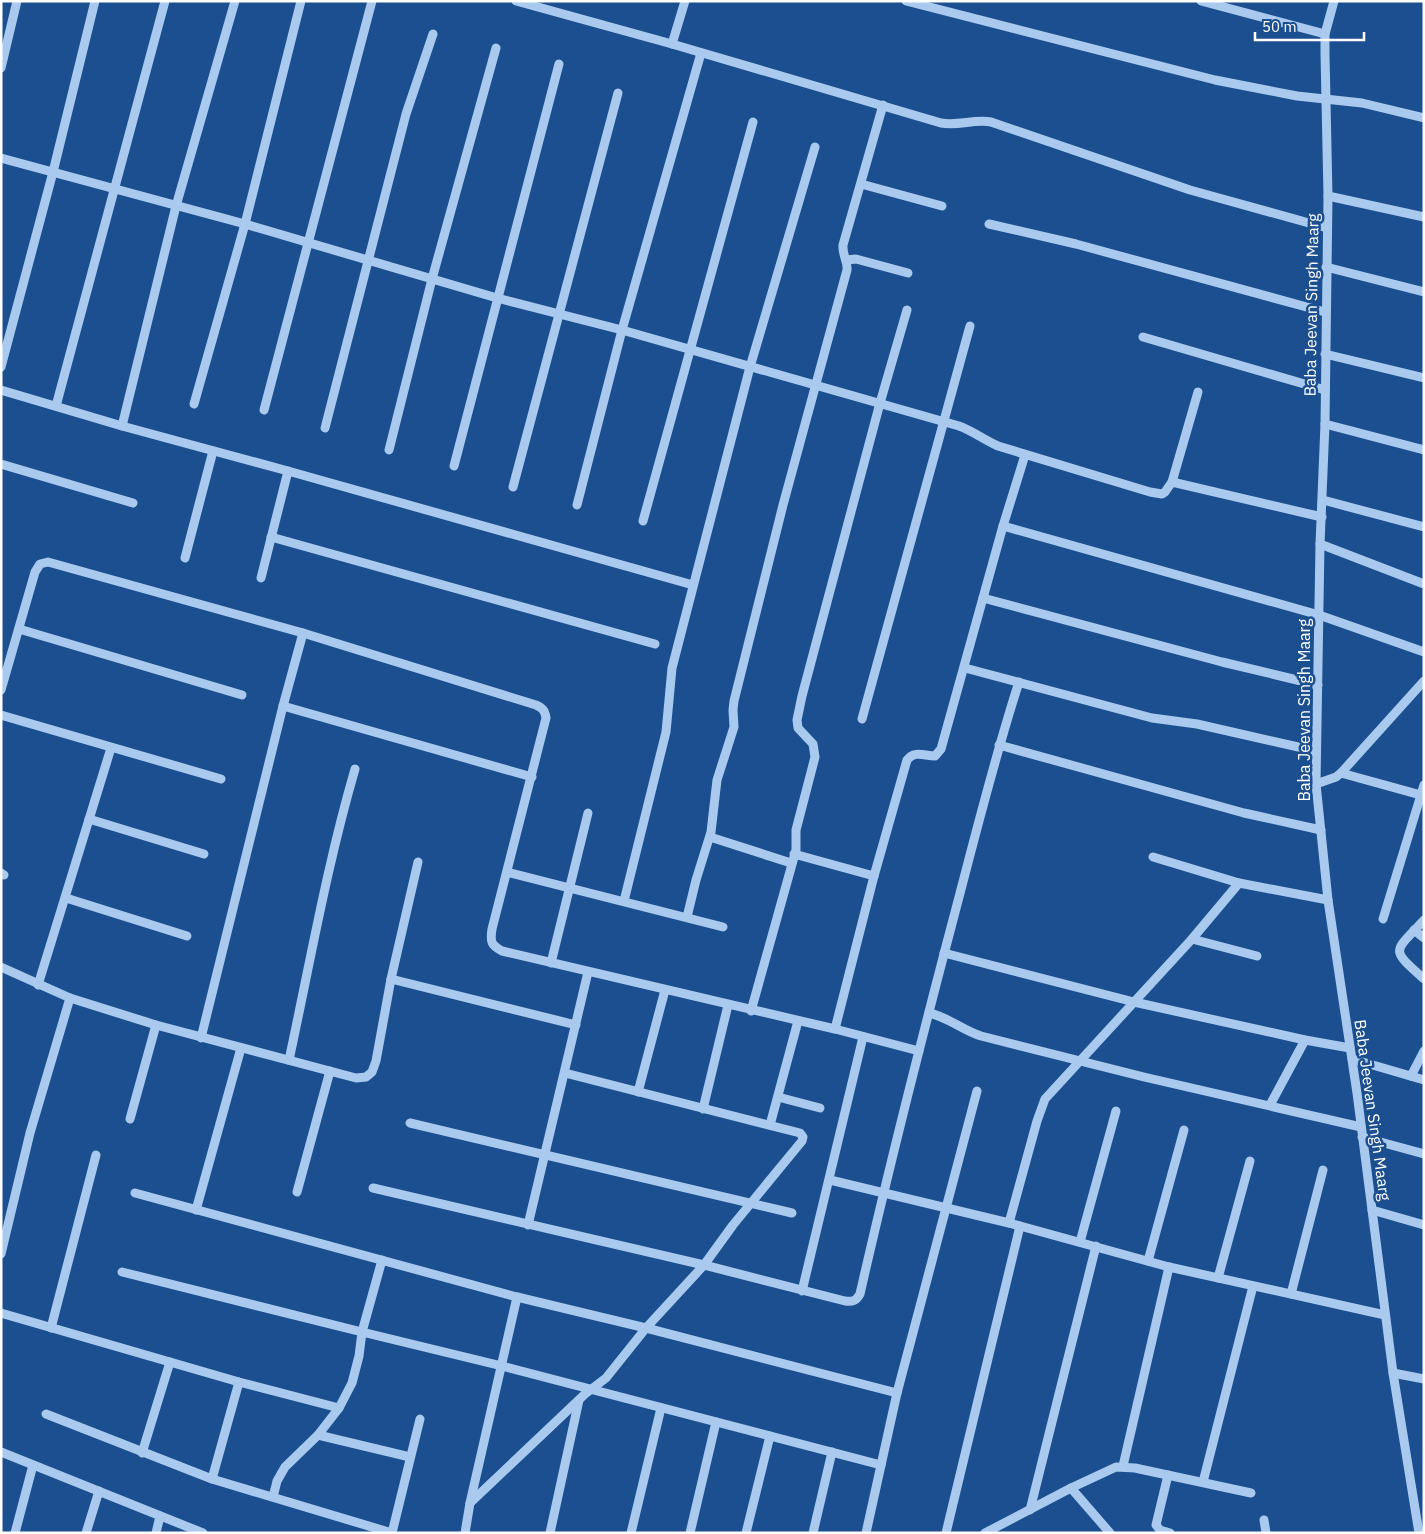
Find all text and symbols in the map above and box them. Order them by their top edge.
scale bar [1255,10,1364,42]
text: 50 m [1262,17,1297,36]
street label: Baba Jeevan Singh Maarg [1299,213,1323,397]
street label: Baba Jeevan Singh Maarg [1294,618,1314,802]
street label: Baba Jeevan Singh Maarg [1350,1018,1396,1203]

